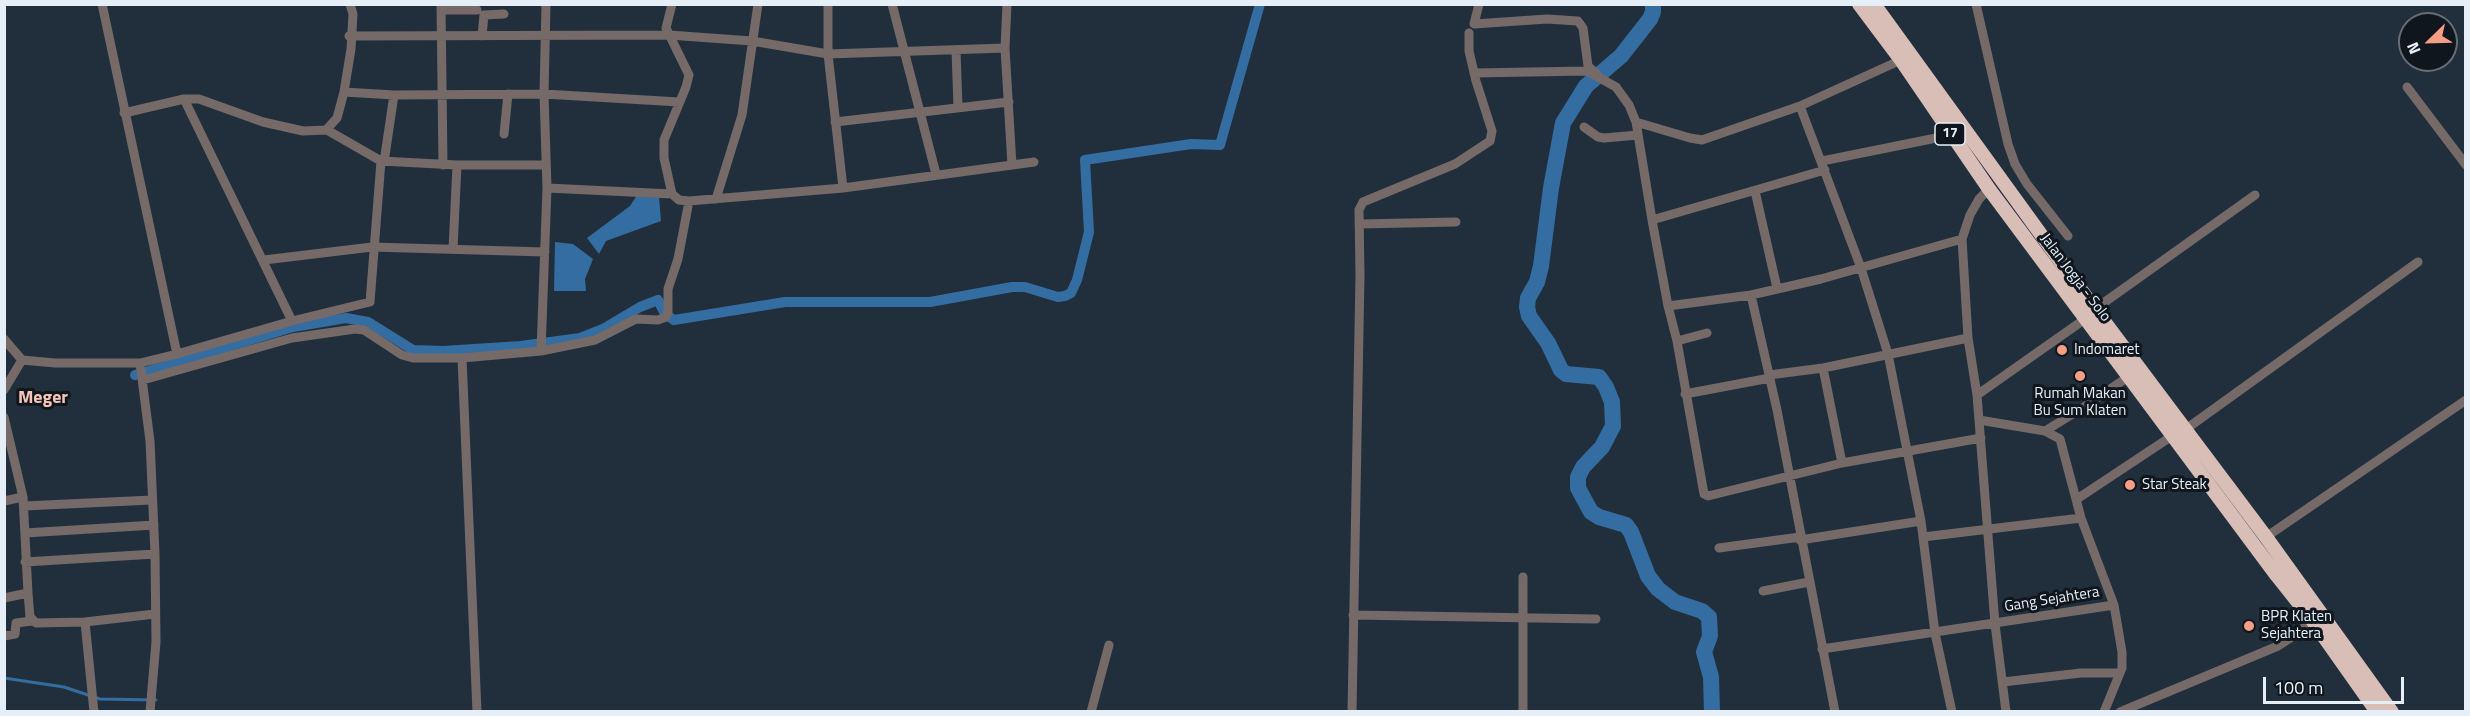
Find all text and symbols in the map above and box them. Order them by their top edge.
north arrow [2398,12,2458,72]
text: N [2400,38,2426,58]
road number: 17 [1935,123,1965,145]
street label: Jalan Jogja - Solo [2036,230,2114,326]
place label: Indomaret [2074,341,2139,359]
marker: Indomaret [2055,343,2069,357]
marker: Rumah Makan Bu Sum Klaten [2073,369,2087,383]
place label: Rumah Makan Bu Sum Klaten [2034,385,2126,420]
district label: Meger [18,388,68,410]
place label: Star Steak [2142,476,2207,494]
marker: Star Steak [2123,478,2137,492]
street label: Gang Sejahtera [2003,584,2101,616]
place label: BPR Klaten Sejahtera [2261,608,2332,643]
marker: BPR Klaten Sejahtera [2242,619,2256,633]
scale bar [2266,665,2407,703]
text: 100 m [2274,674,2323,701]

